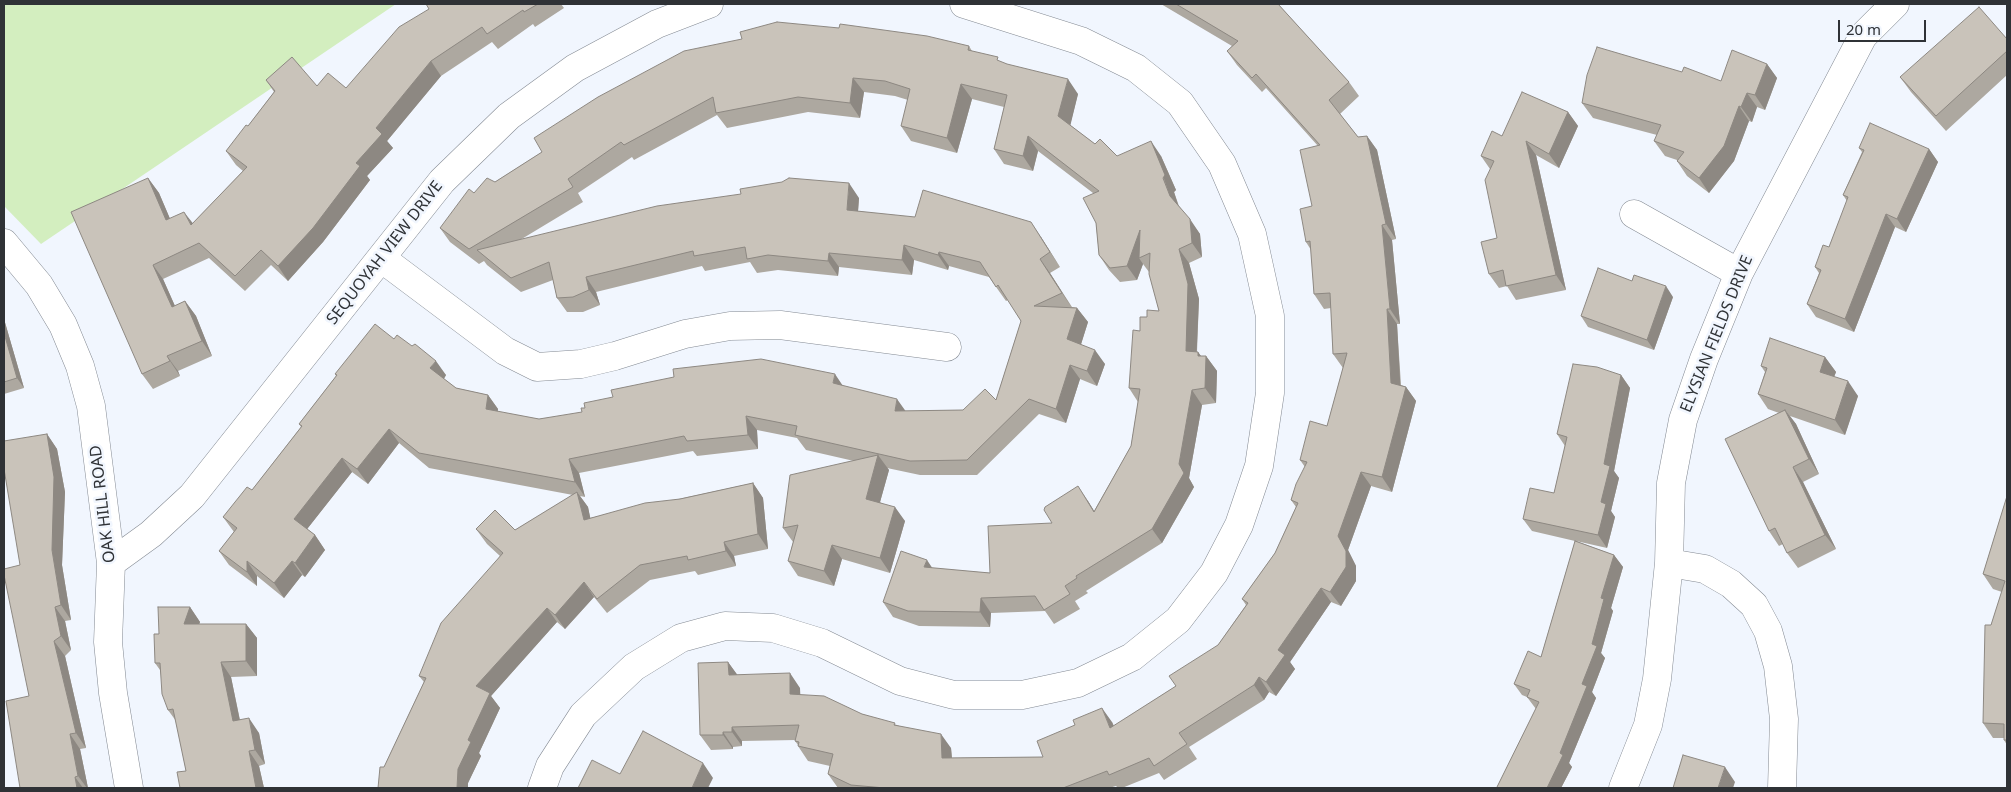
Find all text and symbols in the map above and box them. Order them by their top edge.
scale bar [1841,10,1928,42]
text: 20 m [1846,19,1881,39]
street label: SEQUOYAH VIEW DRIVE [323,177,447,329]
street label: ELYSIAN FIELDS DRIVE [1677,253,1757,415]
street label: OAK HILL ROAD [86,444,120,564]

